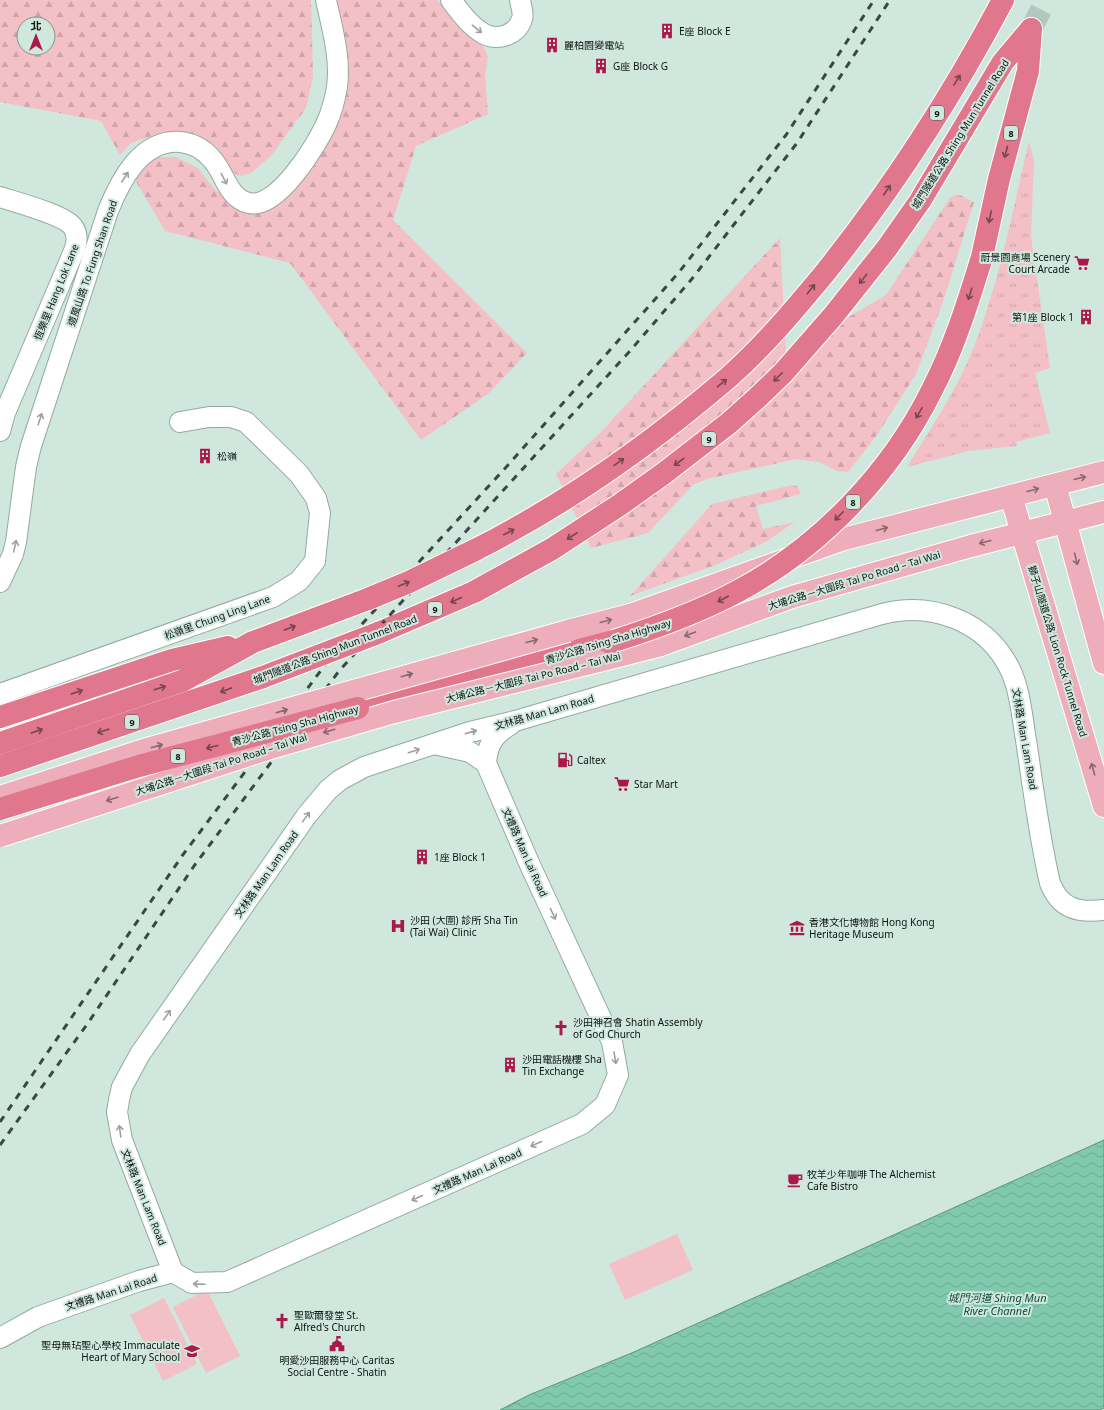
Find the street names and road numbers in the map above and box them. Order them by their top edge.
street label: 城門隧道公路 Shing Mun Tunnel Road [908,56,1012,212]
road number: 9 [930,106,944,120]
road number: 8 [1004,126,1018,140]
street label: 道風山路 To Fung Shan Road [64,198,120,328]
street label: 恆樂里 Hang Lok Lane [30,242,82,342]
road number: 9 [702,432,716,446]
road number: 8 [846,495,860,509]
street label: 大埔公路－大圍段 Tai Po Road – Tai Wai [766,547,942,613]
street label: 獅子山隧道公路 Lion Rock Tunnel Road [1025,563,1091,739]
street label: 松嶺里 Chung Ling Lane [162,591,272,643]
road number: 9 [428,602,442,616]
street label: 城門隧道公路 Shing Mun Tunnel Road [251,611,419,687]
street label: 青沙公路 Tsing Sha Highway [543,615,673,667]
street label: 大埔公路－大圍段 Tai Po Road – Tai Wai [444,648,622,706]
street label: 文林路 Man Lam Road [1009,687,1041,791]
street label: 文林路 Man Lam Road [493,691,595,733]
street label: 青沙公路 Tsing Sha Highway [230,701,361,749]
road number: 9 [125,715,139,729]
street label: 大埔公路－大圍段 Tai Po Road – Tai Wai [133,730,309,798]
road number: 8 [171,749,185,763]
street label: 文禮路 Man Lai Road [499,805,551,899]
street label: 文林路 Man Lam Road [231,828,301,920]
street label: 文禮路 Man Lai Road [430,1145,524,1197]
street label: 文林路 Man Lam Road [118,1147,170,1247]
street label: 文禮路 Man Lai Road [63,1270,159,1314]

